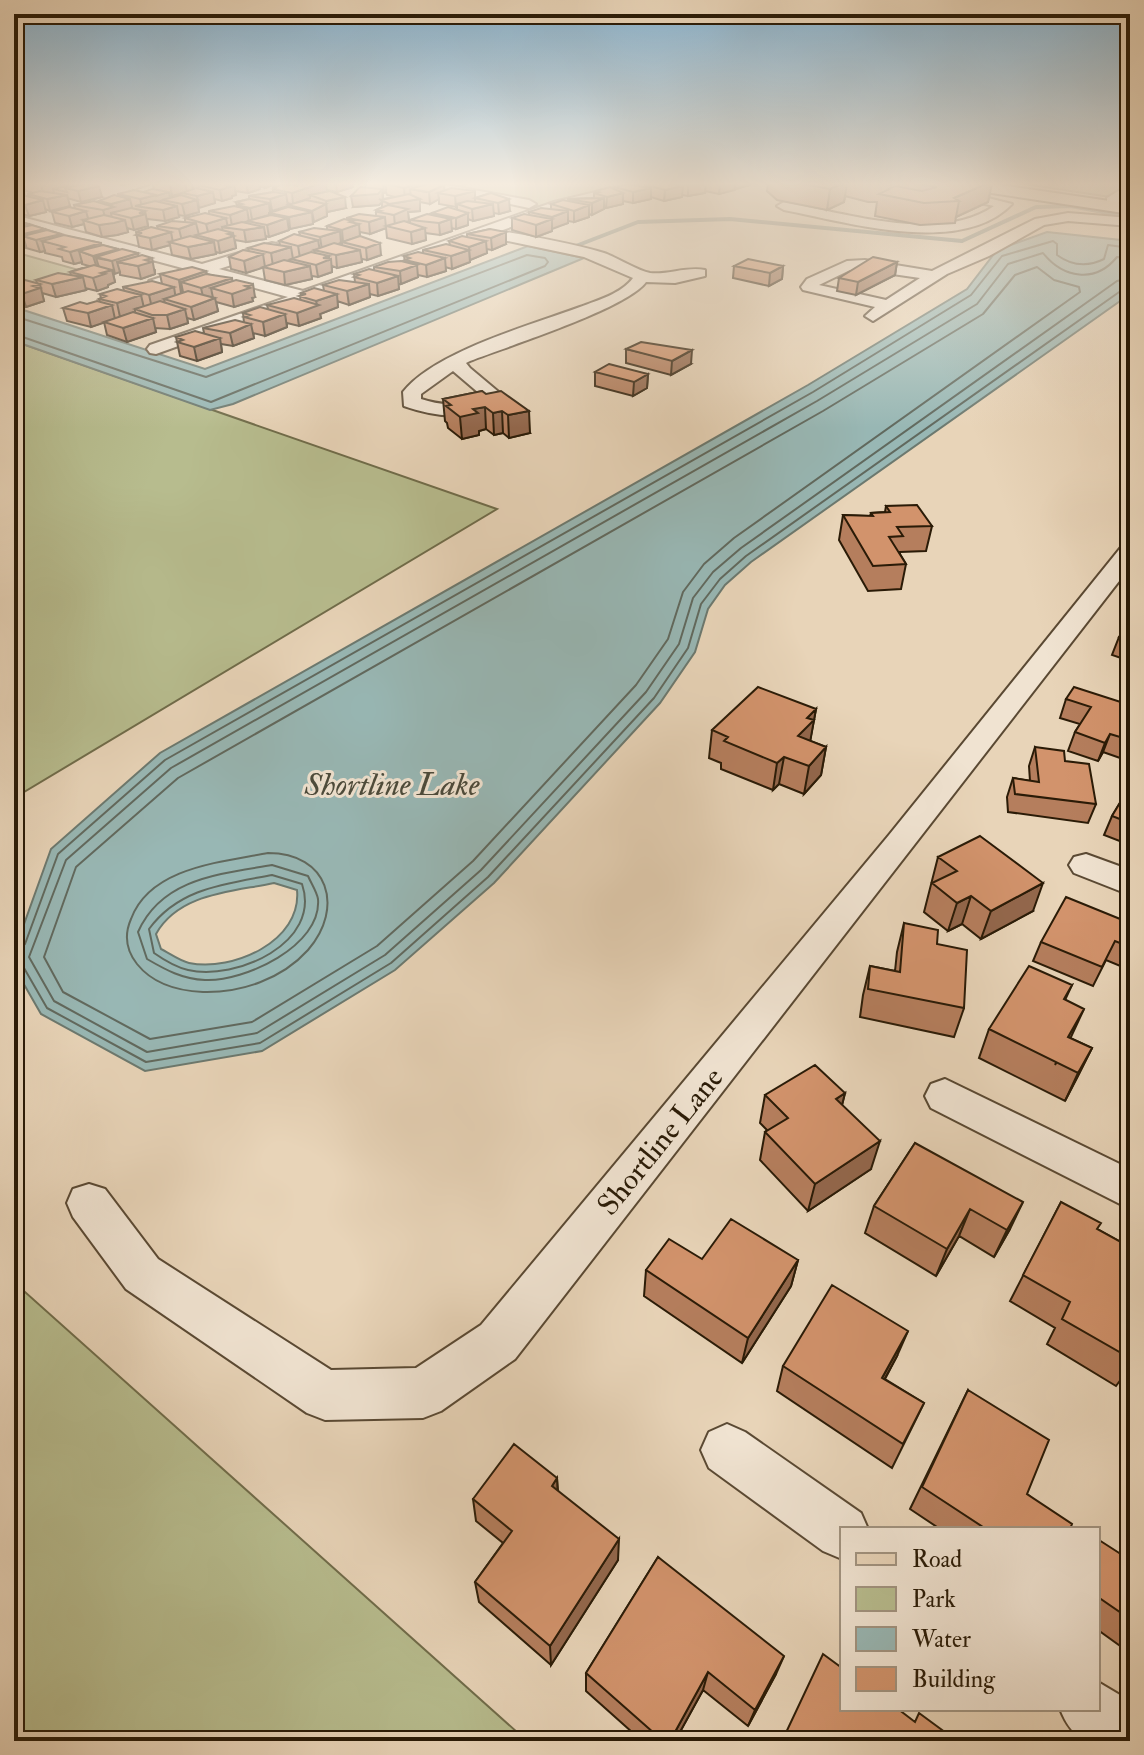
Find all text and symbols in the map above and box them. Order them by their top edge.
water label: Shortline Lake [304,765,480,805]
street label: Shortline Lane [589,1060,731,1223]
legend [840,1527,1100,1711]
text: Road [912,1544,962,1575]
text: Park [912,1584,956,1615]
text: Water [911,1624,971,1655]
text: Building [912,1664,996,1695]

